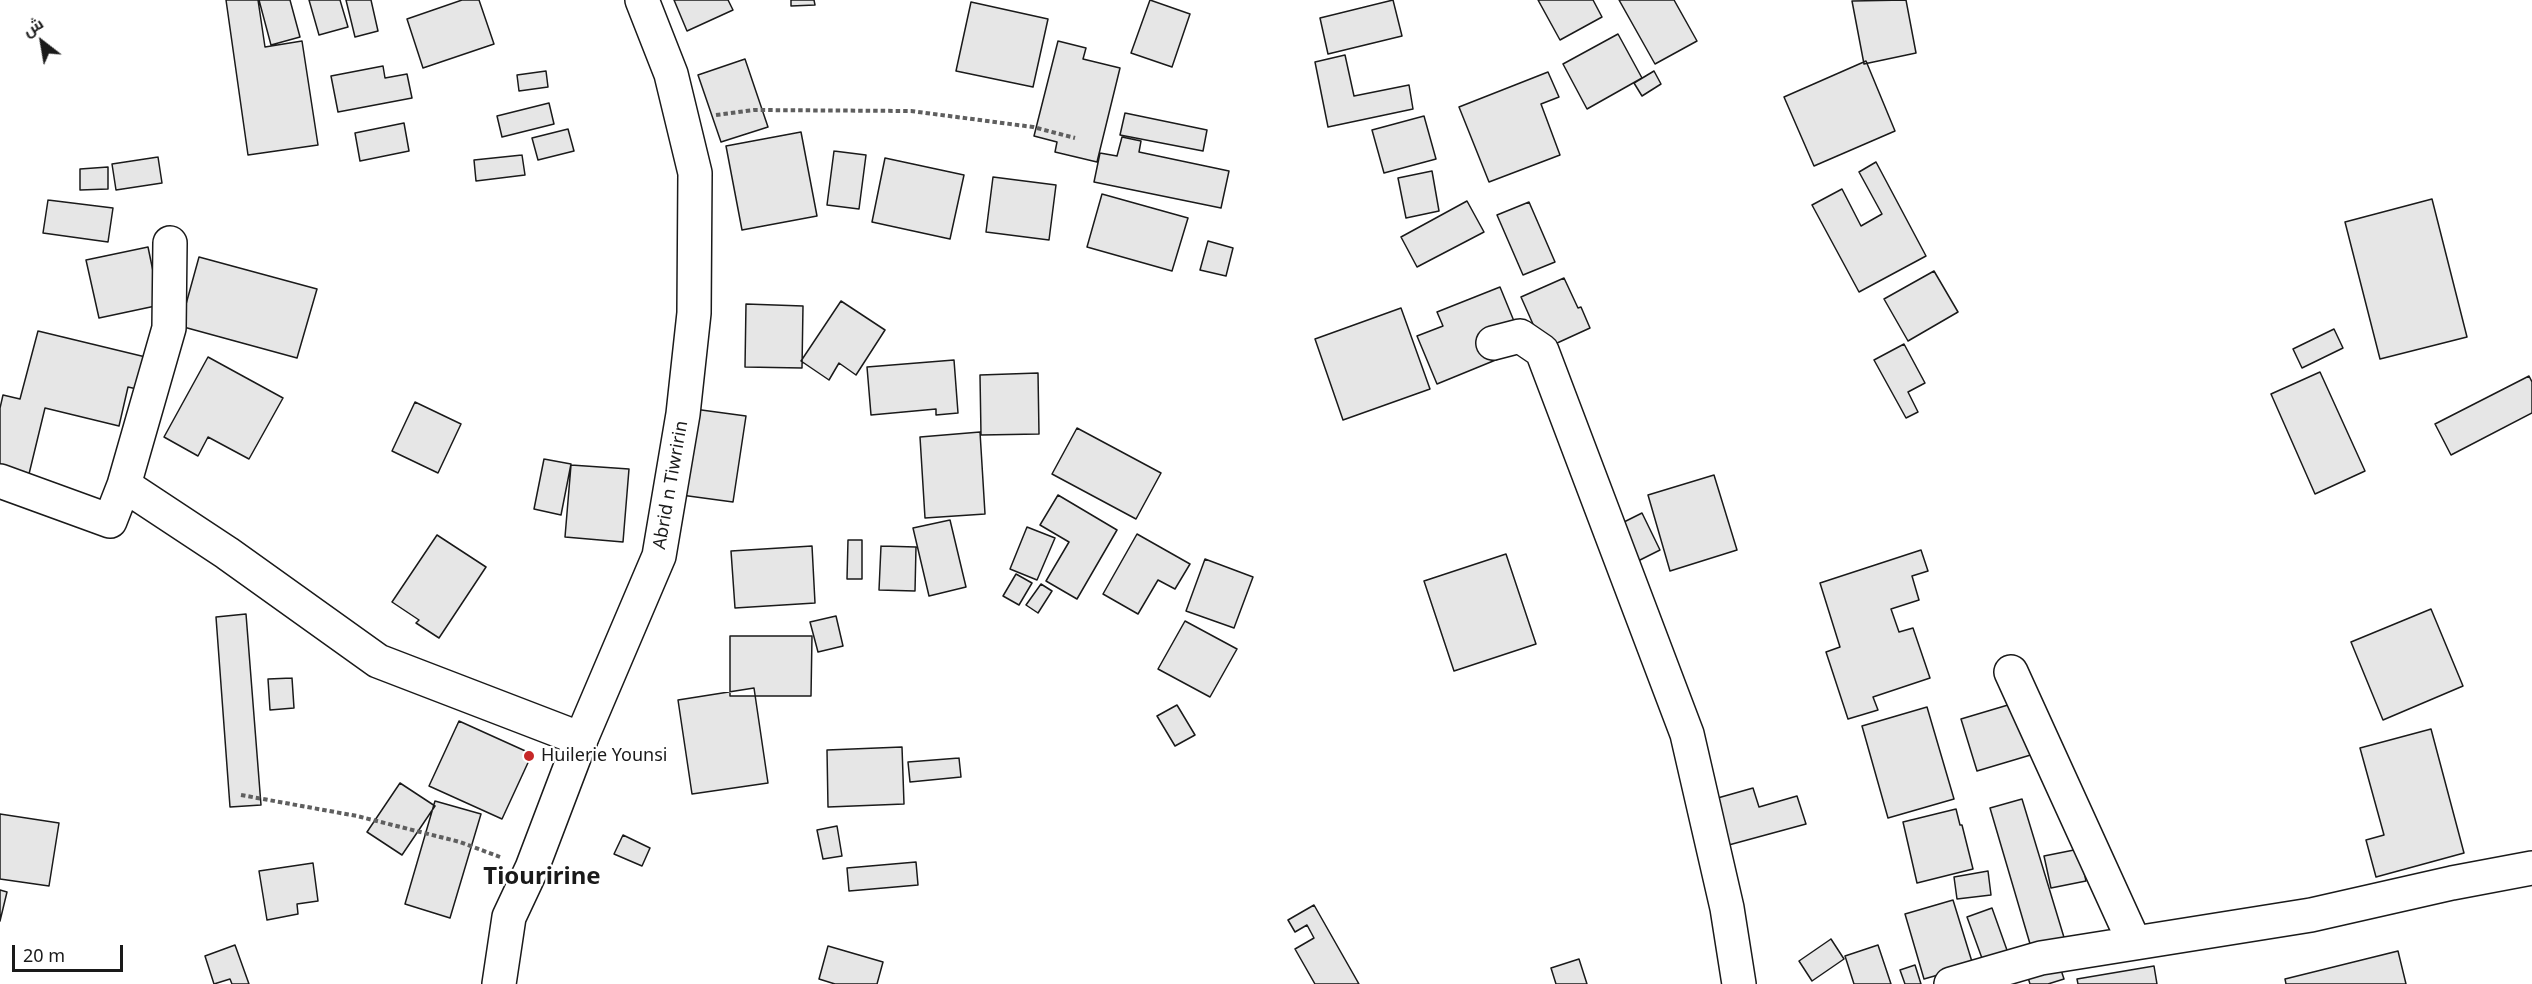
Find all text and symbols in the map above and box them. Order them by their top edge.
north arrow [12,12,72,72]
text: ش [18,12,47,41]
street label: Abrid n Tiwririn [649,419,693,551]
place label: Huilerie Younsi [541,745,668,767]
marker: Huilerie Younsi [522,749,536,763]
district label: Tiouririne [483,863,601,891]
scale bar [15,933,126,971]
text: 20 m [23,943,65,967]

